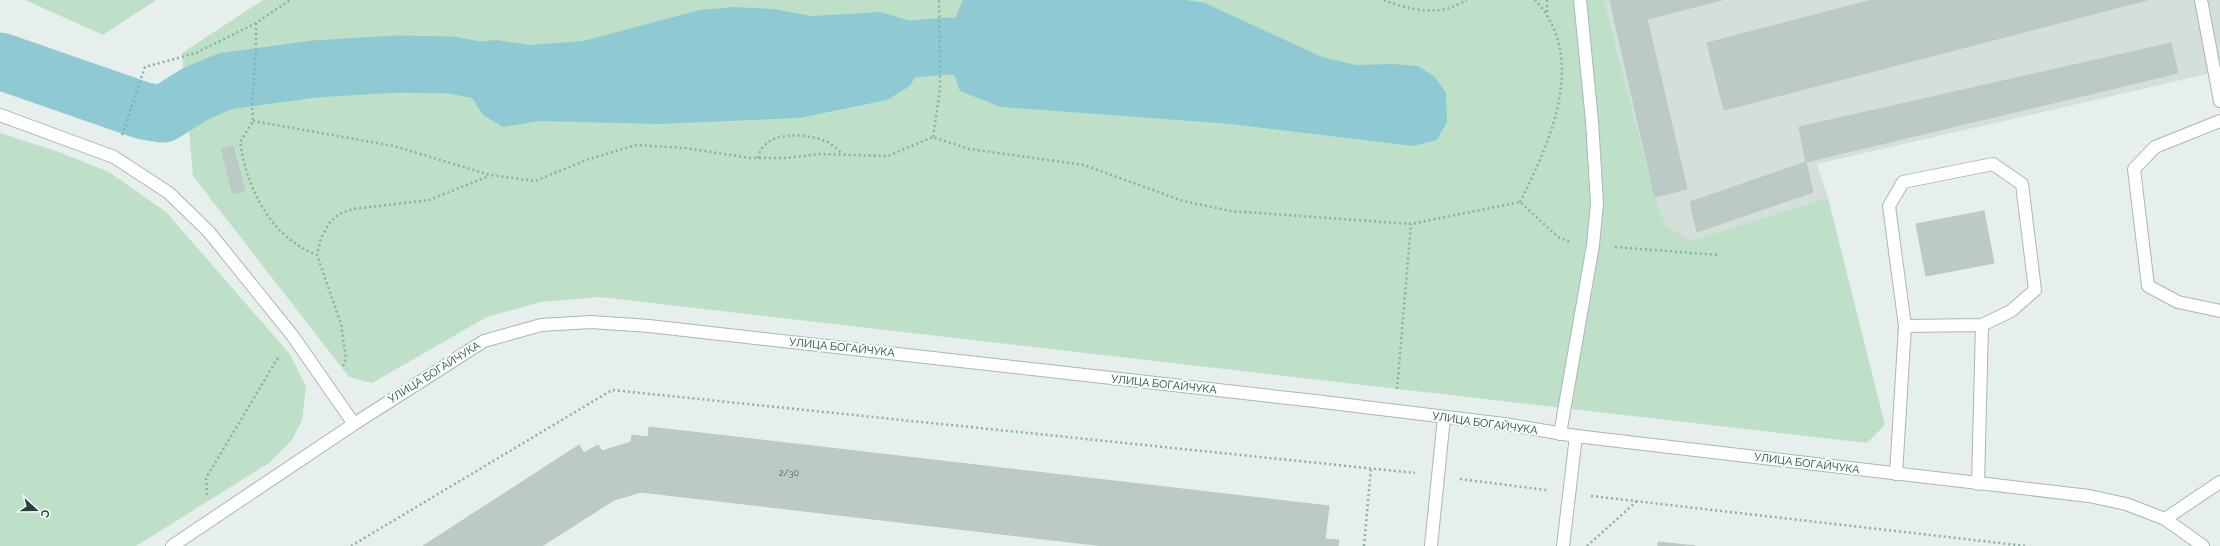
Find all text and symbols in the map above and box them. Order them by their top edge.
street label: УЛИЦА БОГАЙЧУКА [788,335,896,360]
street label: УЛИЦА БОГАЙЧУКА [386,338,483,406]
street label: УЛИЦА БОГАЙЧУКА [1110,372,1218,397]
street label: УЛИЦА БОГАЙЧУКА [1431,410,1539,437]
street label: УЛИЦА БОГАЙЧУКА [1753,451,1861,476]
house number: 2/30 [779,468,800,478]
north arrow [16,490,56,530]
text: С [37,508,52,520]

